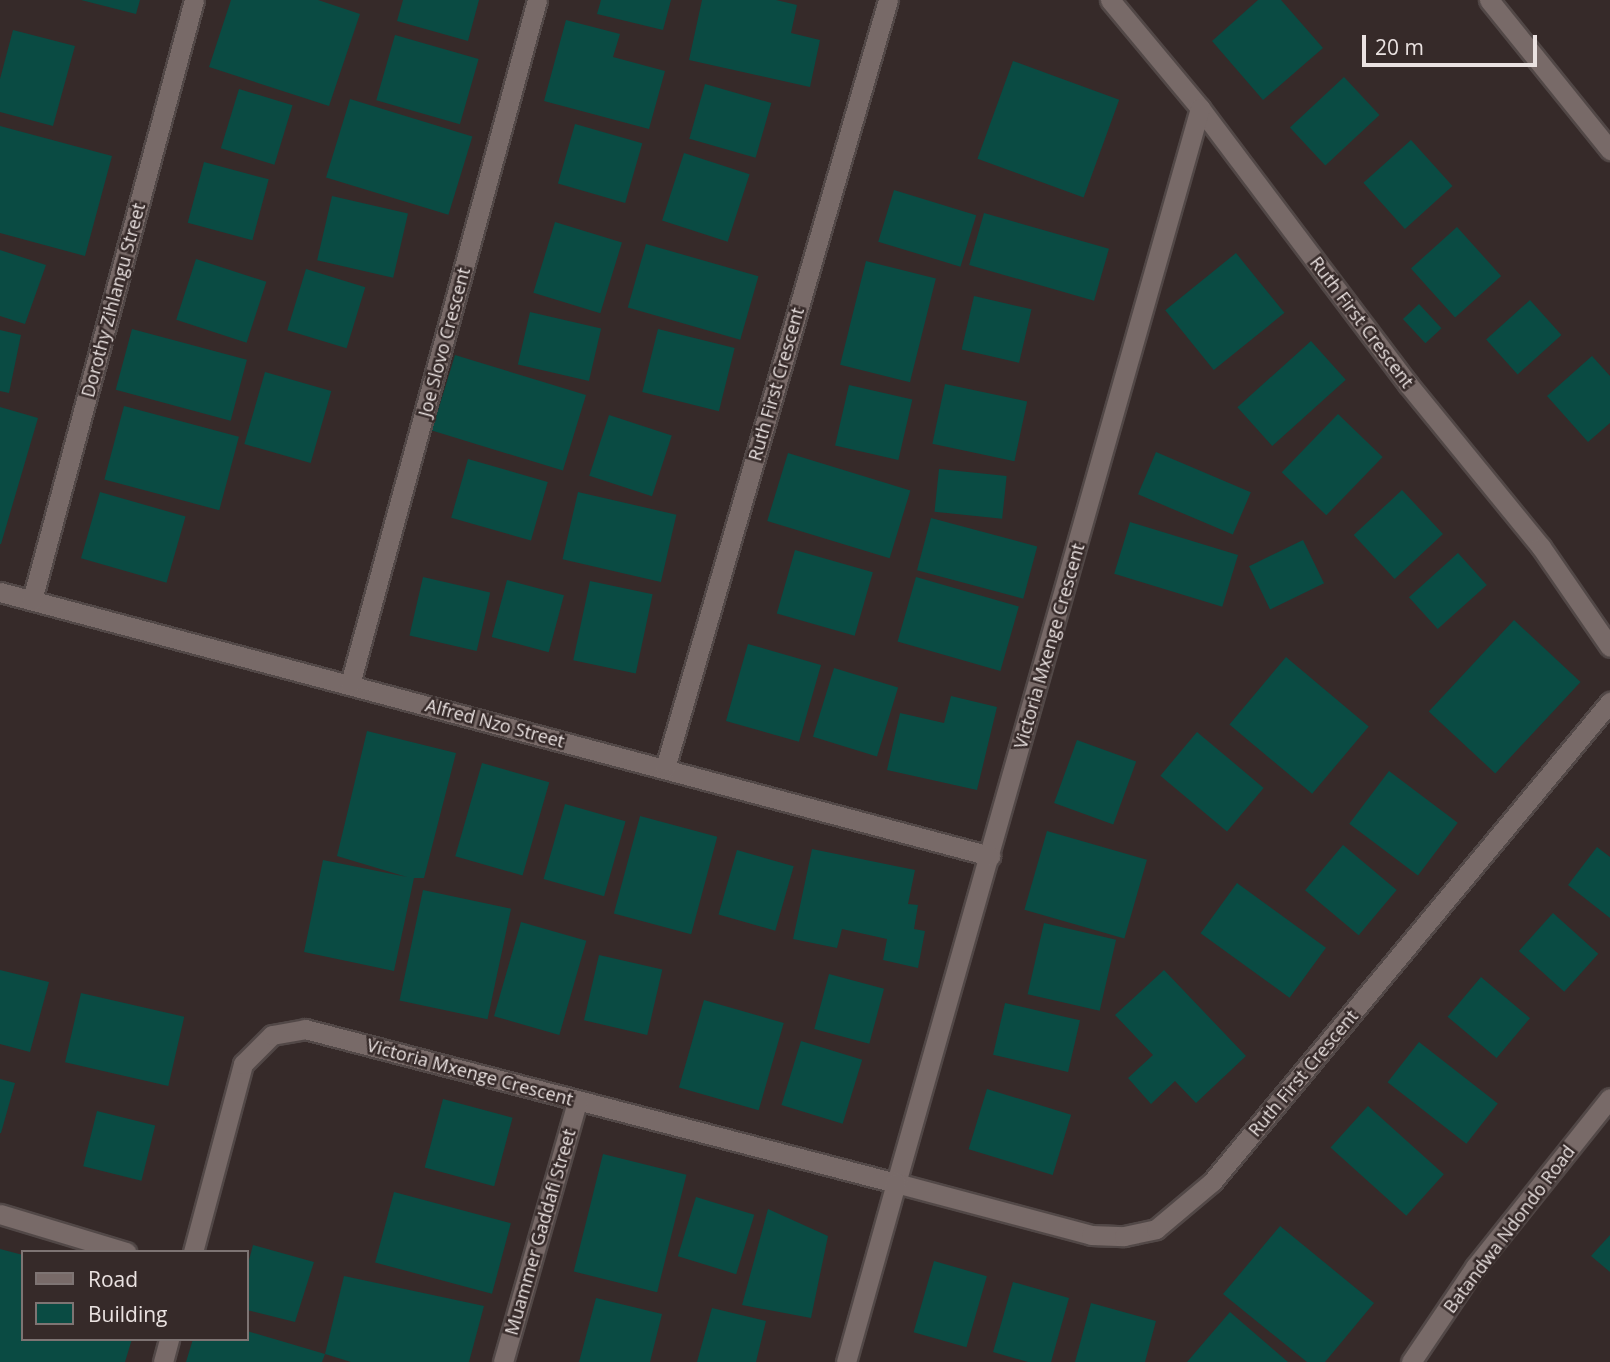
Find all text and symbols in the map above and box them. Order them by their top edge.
scale bar [1365,21,1540,65]
text: 20 m [1375,33,1424,61]
street label: Dorothy Zihlangu Street [77,200,149,400]
street label: Ruth First Crescent [1306,252,1418,392]
street label: Joe Slovo Crescent [414,265,474,419]
street label: Ruth First Crescent [744,305,808,463]
street label: Victoria Mxenge Crescent [1009,541,1089,751]
street label: Alfred Nzo Street [423,694,567,752]
street label: Ruth First Crescent [1244,1005,1362,1141]
street label: Victoria Mxenge Crescent [365,1034,575,1110]
street label: Muammer Gaddafi Street [500,1126,580,1338]
street label: Batandwa Ndondo Road [1439,1141,1579,1317]
legend [21,1250,248,1341]
text: Road [88,1265,138,1293]
text: Building [88,1300,167,1328]

